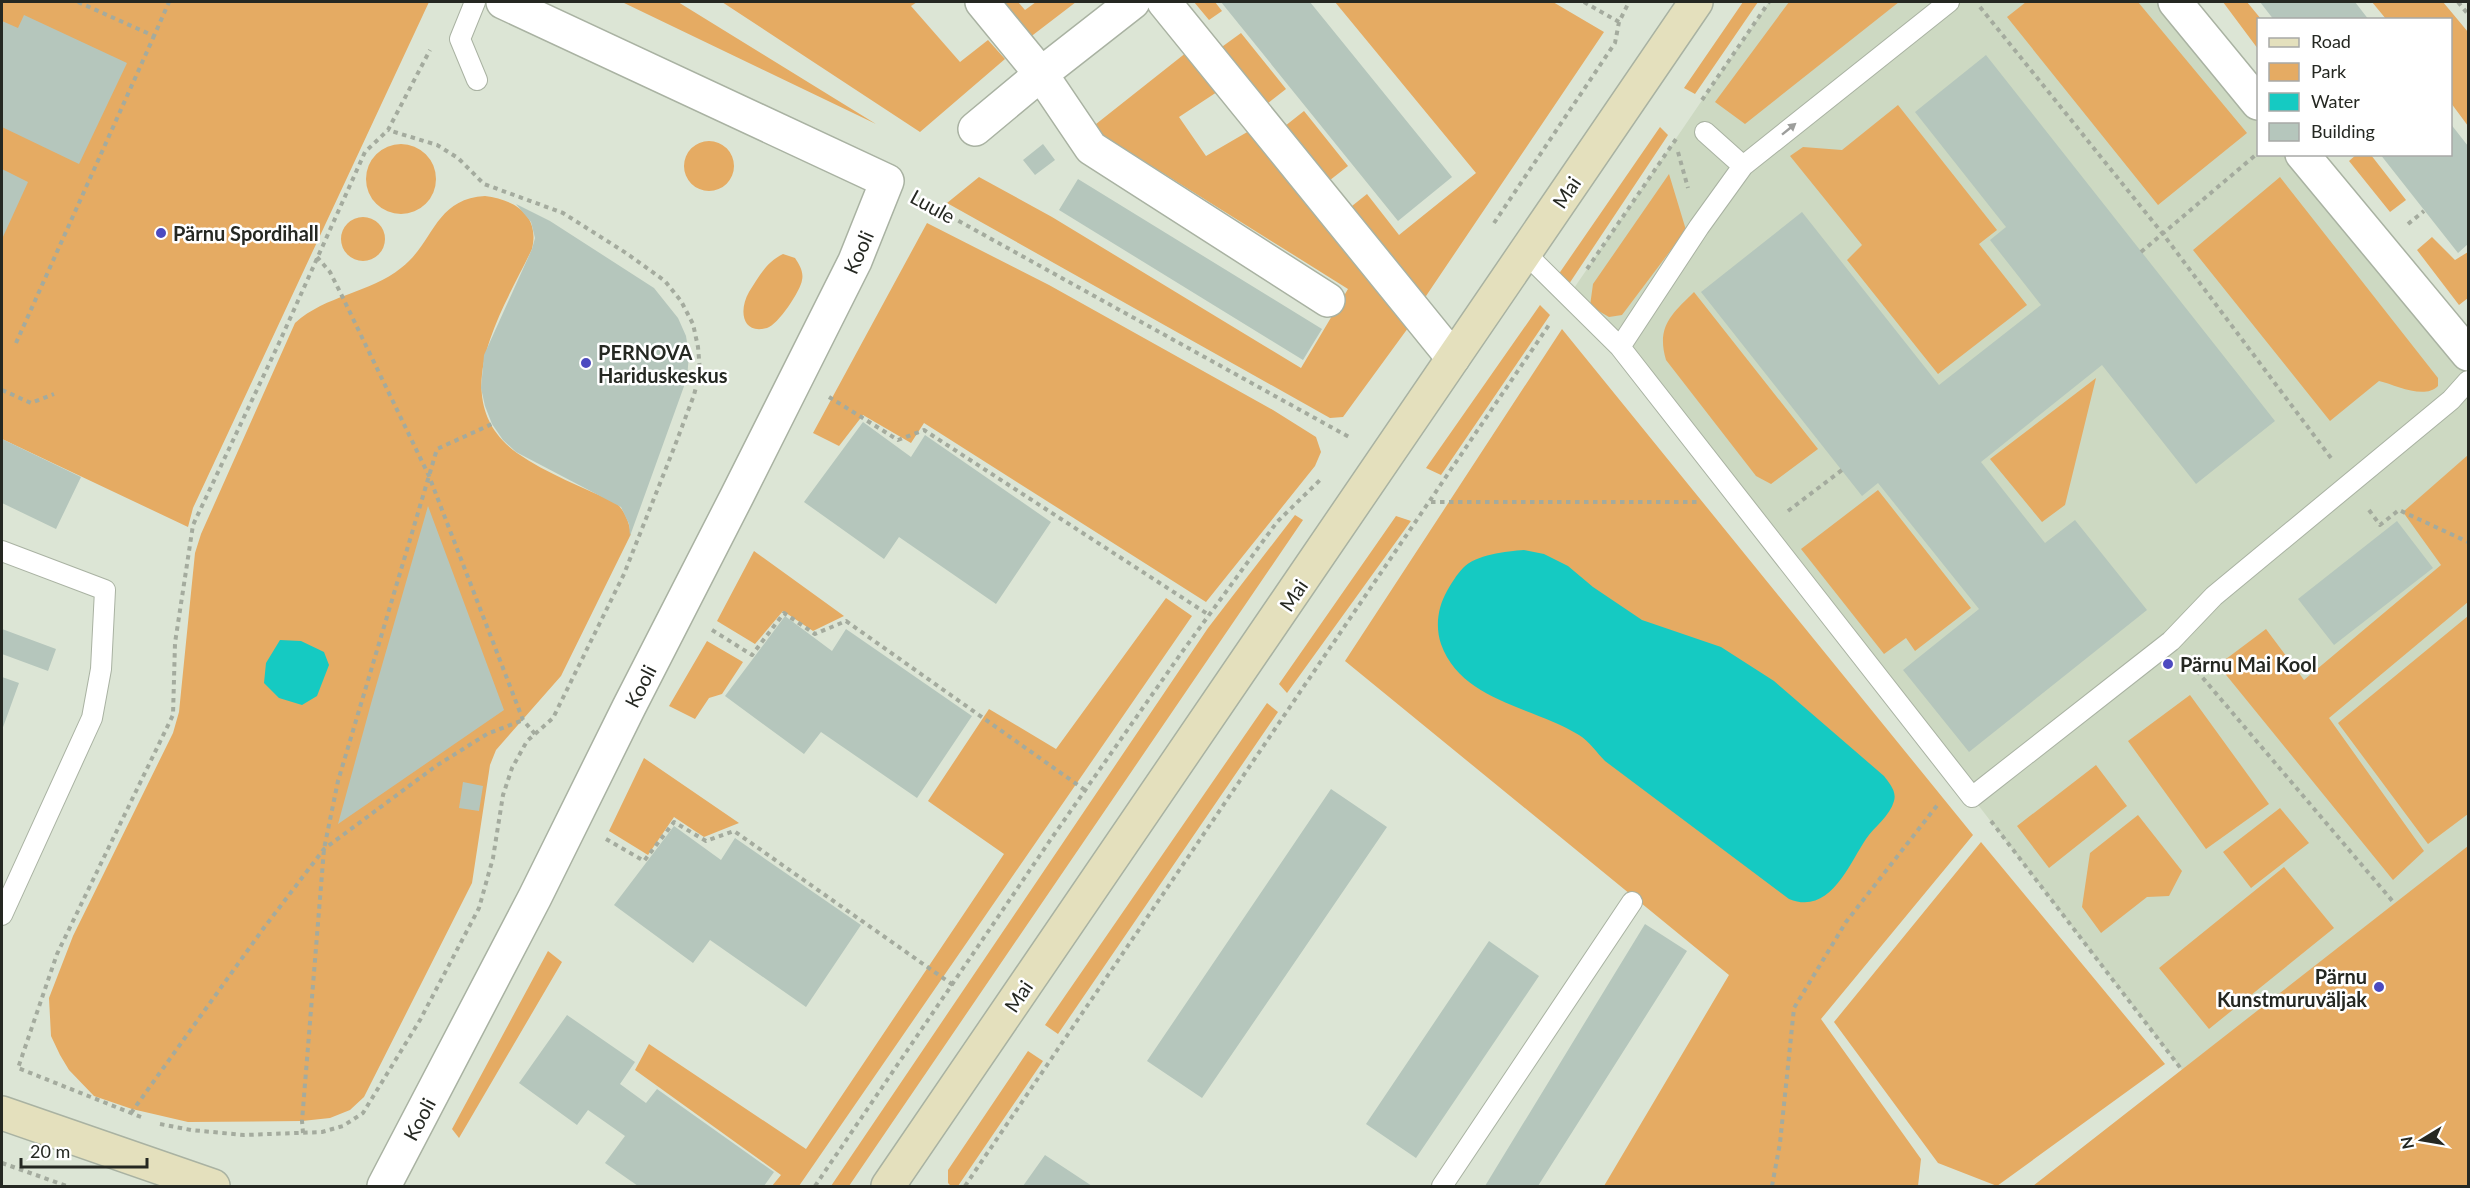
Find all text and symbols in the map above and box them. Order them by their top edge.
legend [2257,18,2452,156]
text: Road [2311,30,2351,52]
text: Park [2311,60,2347,82]
text: Water [2311,90,2360,112]
text: Building [2311,120,2375,142]
one-way arrow [1781,122,1797,135]
street label: Mai [1547,172,1585,212]
street label: Luule [907,184,959,228]
place label: Pärnu Spordihall [173,221,319,245]
marker: Pärnu Spordihall [154,226,168,240]
street label: Kooli [838,227,878,277]
place label: PERNOVA Hariduskeskus [598,340,728,387]
marker: PERNOVA Hariduskeskus [579,356,593,370]
street label: Mai [1274,575,1312,615]
place label: Pärnu Mai Kool [2180,652,2317,676]
marker: Pärnu Mai Kool [2161,657,2175,671]
street label: Kooli [619,661,661,711]
place label: Pärnu Kunstmuruväljak [2217,964,2367,1011]
street label: Mai [999,976,1037,1016]
marker: Pärnu Kunstmuruväljak [2372,980,2386,994]
street label: Kooli [398,1094,440,1144]
north arrow [2392,1110,2452,1170]
scale bar [21,1131,147,1169]
text: N [2396,1135,2417,1151]
text: 20 m [30,1140,70,1162]

